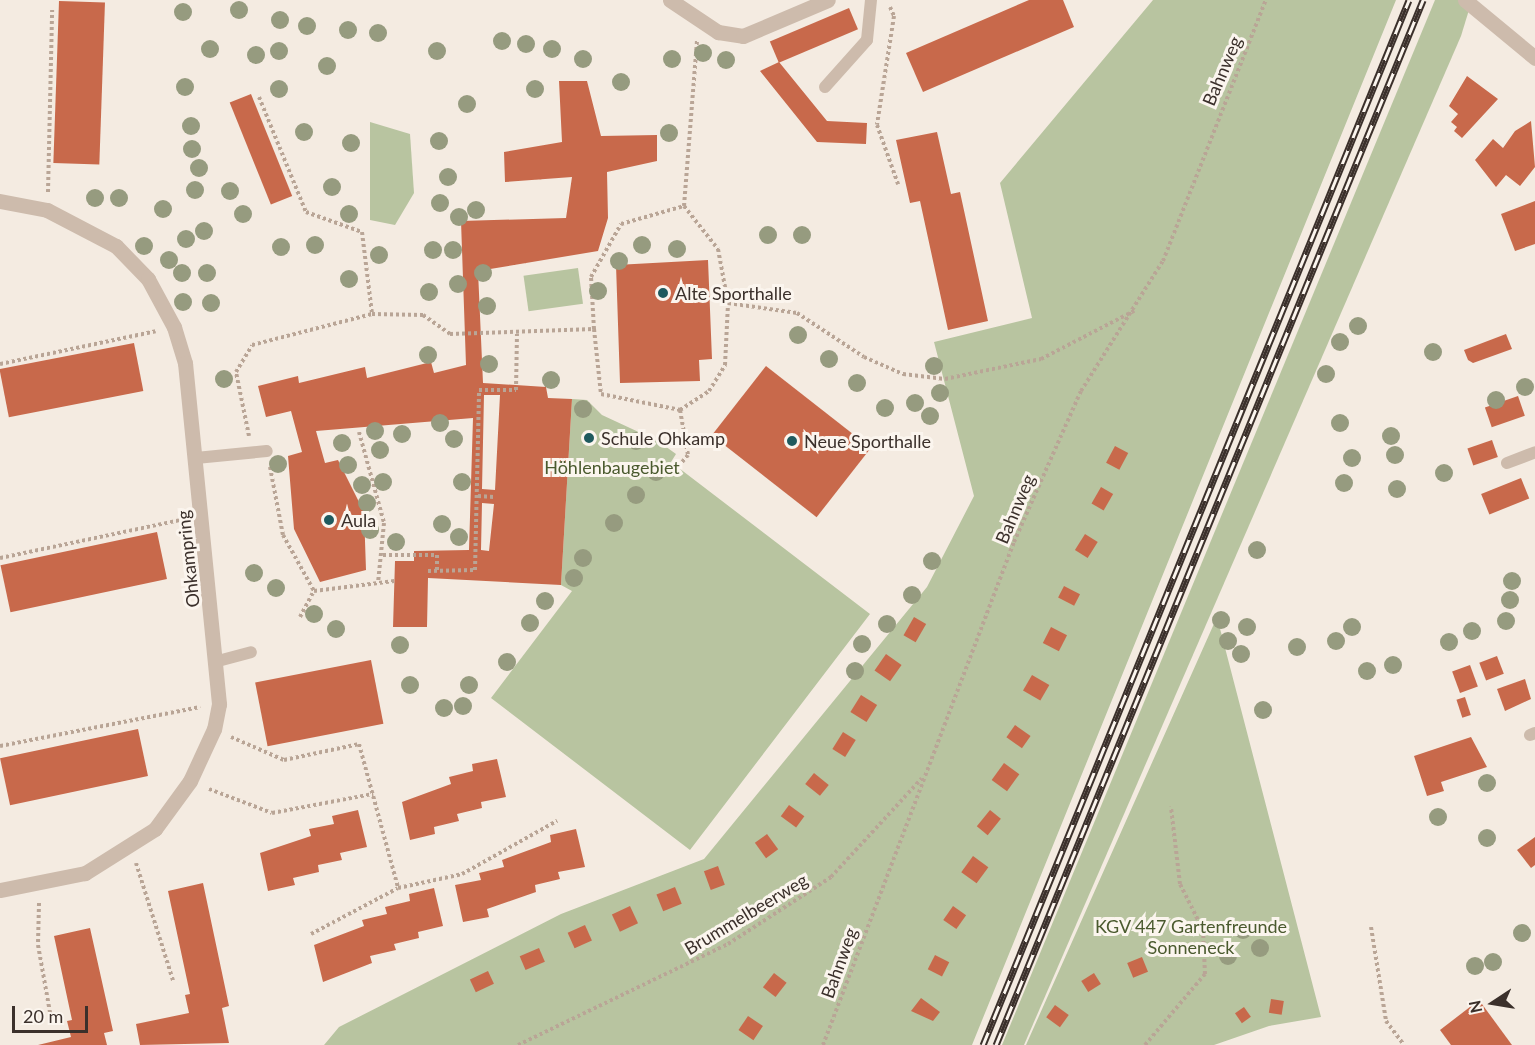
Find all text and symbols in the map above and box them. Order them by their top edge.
street label: Bahnweg [1198,33,1246,109]
place label: Alte Sporthalle [675,282,792,304]
marker: Alte Sporthalle [656,286,670,300]
place label: Schule Ohkamp [601,427,725,449]
place label: Neue Sporthalle [804,430,931,452]
marker: Schule Ohkamp [582,431,596,445]
marker: Neue Sporthalle [785,434,799,448]
park label: Höhlenbaugebiet [544,456,680,478]
street label: Bahnweg [991,471,1039,547]
street label: Ohkampring [172,509,204,609]
place label: Aula [341,509,376,531]
marker: Aula [322,513,336,527]
street label: Brummelbeerweg [680,869,812,959]
park label: KGV 447 Gartenfreunde Sonneneck [1095,916,1287,958]
street label: Bahnweg [816,925,862,1001]
north arrow [1463,973,1523,1033]
scale bar [15,994,92,1032]
text: N [1464,999,1485,1015]
text: 20 m [23,1005,63,1027]

